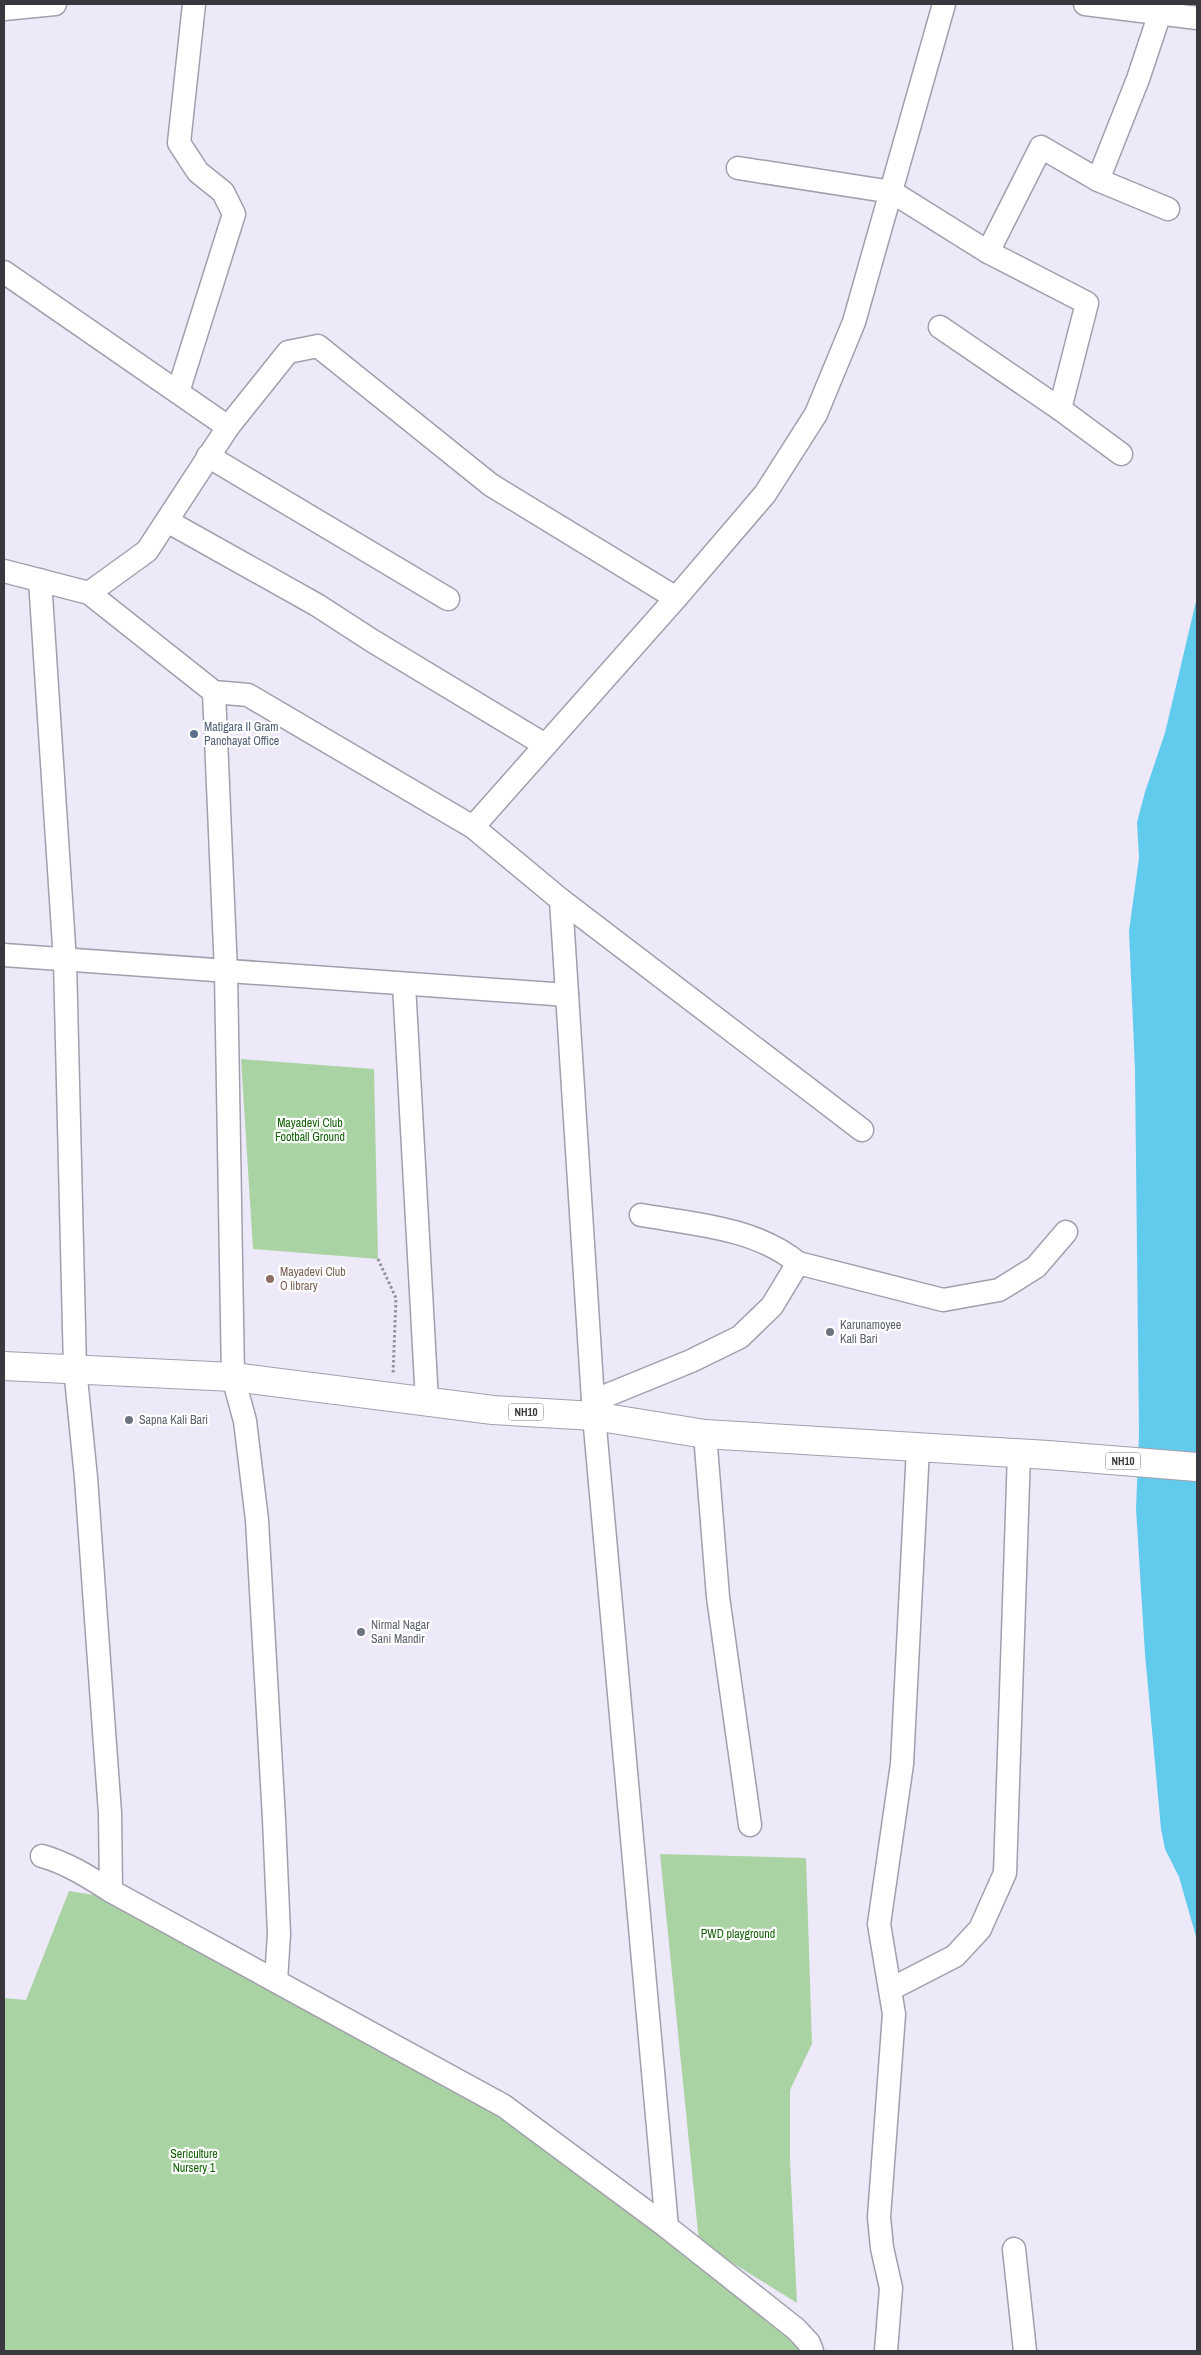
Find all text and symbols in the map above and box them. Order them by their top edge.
place label: Matigara II Gram Panchayat Office [204,719,279,749]
marker: Matigara II Gram Panchayat Office [188,728,200,740]
park label: Mayadevi Club Football Ground [275,1115,345,1145]
place label: Mayadevi Club O library [280,1264,346,1294]
marker: Mayadevi Club O library [264,1273,276,1285]
place label: Karunamoyee Kali Bari [840,1317,901,1347]
marker: Karunamoyee Kali Bari [824,1326,836,1338]
road number: NH10 [508,1404,544,1420]
place label: Sapna Kali Bari [139,1412,208,1428]
marker: Sapna Kali Bari [123,1414,135,1426]
road number: NH10 [1106,1452,1140,1470]
place label: Nirmal Nagar Sani Mandir [371,1617,430,1647]
marker: Nirmal Nagar Sani Mandir [355,1626,367,1638]
park label: PWD playground [701,1926,775,1942]
park label: Sericulture Nursery 1 [170,2146,218,2176]

